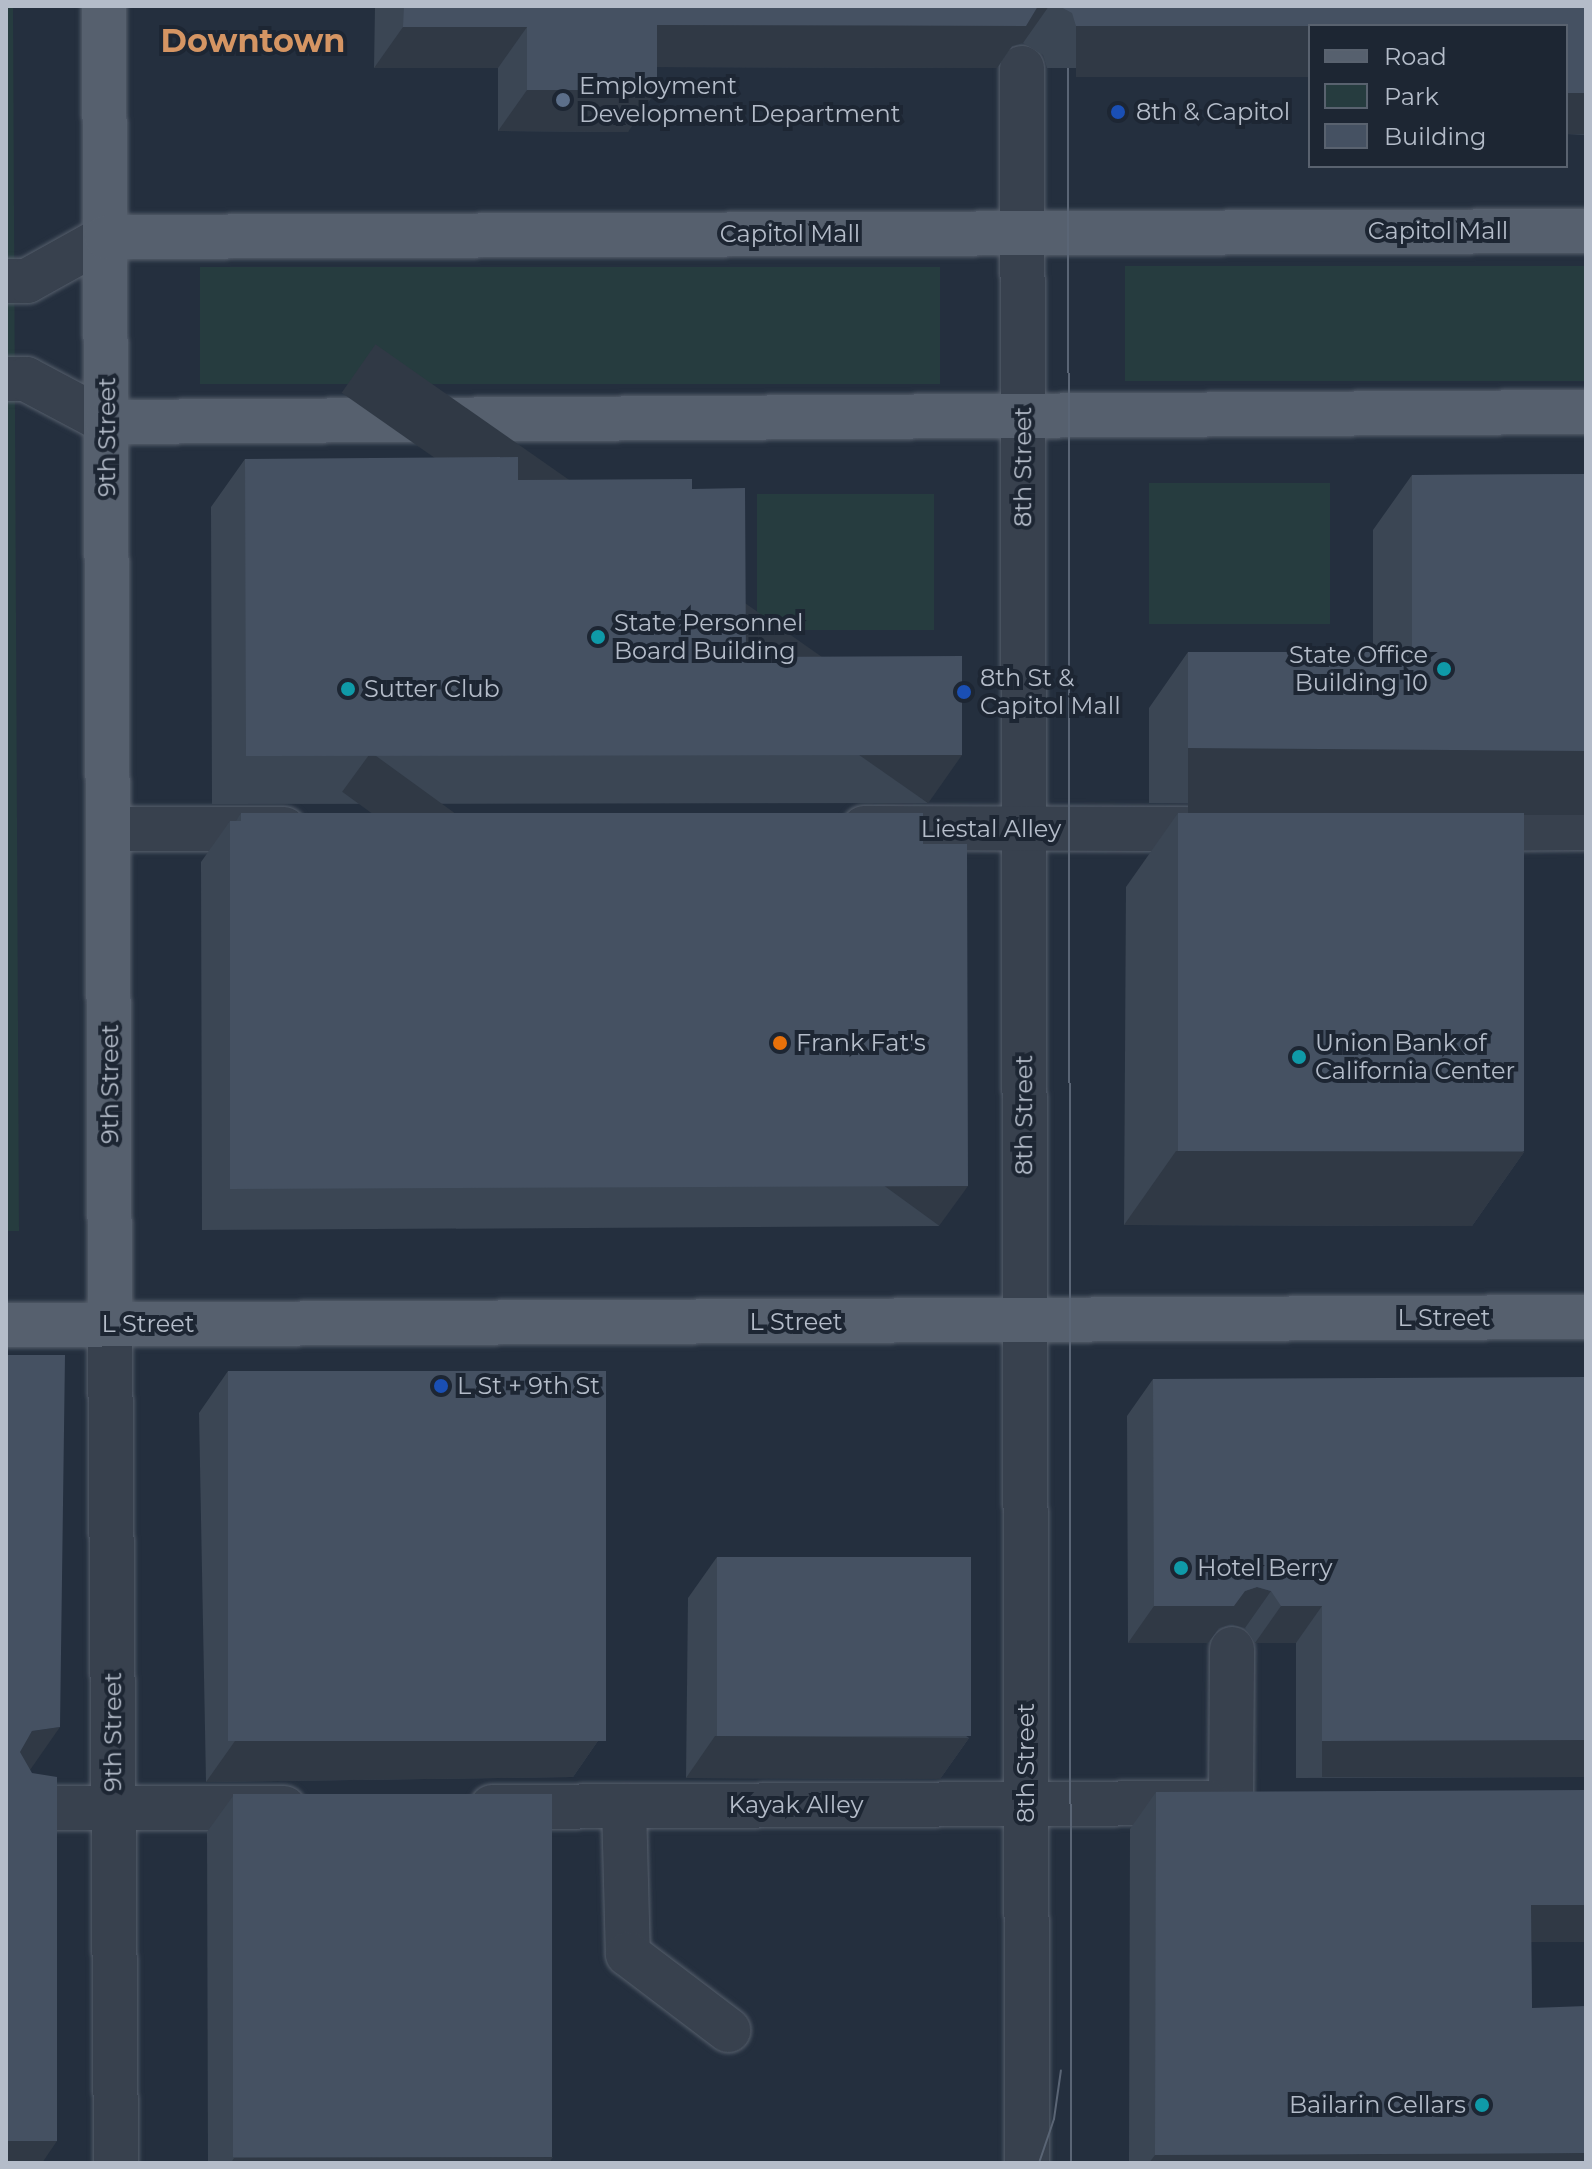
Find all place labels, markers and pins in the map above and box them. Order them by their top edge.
place label: Employment Development Department [579,72,901,128]
marker: Employment Development Department [554,91,572,109]
place label: 8th & Capitol [1136,98,1290,126]
marker: 8th & Capitol [1107,101,1129,123]
place label: State Personnel Board Building [614,609,803,665]
marker: State Personnel Board Building [589,628,607,646]
place label: State Office Building 10 [1289,641,1428,697]
marker: State Office Building 10 [1435,660,1453,678]
place label: 8th St & Capitol Mall [980,664,1121,720]
place label: Sutter Club [364,675,500,703]
marker: Sutter Club [339,680,357,698]
marker: 8th St & Capitol Mall [955,683,973,701]
place label: Frank Fat's [796,1029,926,1057]
place label: Union Bank of California Center [1315,1029,1515,1085]
marker: Frank Fat's [771,1034,789,1052]
marker: Union Bank of California Center [1290,1048,1308,1066]
place label: L St + 9th St [457,1372,600,1400]
marker: L St + 9th St [432,1377,450,1395]
place label: Hotel Berry [1197,1554,1333,1582]
marker: Hotel Berry [1172,1559,1190,1577]
place label: Bailarin Cellars [1289,2091,1466,2119]
marker: Bailarin Cellars [1473,2096,1491,2114]

